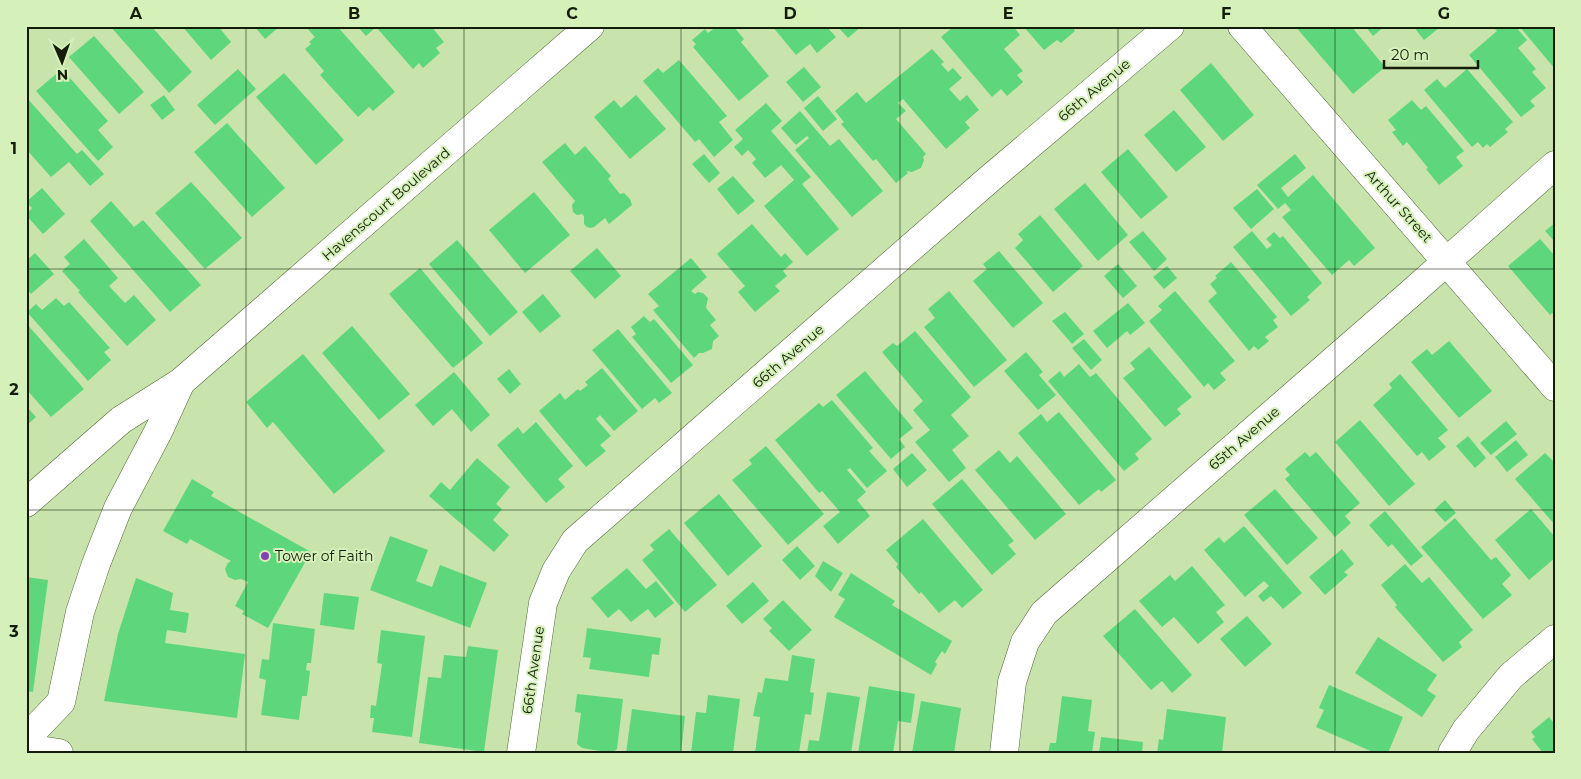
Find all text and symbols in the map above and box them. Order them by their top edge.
text: A [129,4,143,23]
text: B [348,4,360,23]
text: C [566,4,578,23]
text: D [783,4,797,23]
text: E [1003,4,1013,23]
text: F [1221,4,1231,23]
text: G [1438,4,1450,23]
north arrow [38,38,88,88]
scale bar [1384,38,1477,70]
text: 20 m [1391,45,1429,64]
street label: 66th Avenue [1054,55,1134,125]
text: N [56,66,68,84]
text: 1 [11,139,17,158]
street label: Havenscourt Boulevard [318,143,454,265]
street label: Arthur Street [1362,166,1437,246]
street label: 66th Avenue [749,320,827,392]
text: 2 [9,380,19,399]
street label: 65th Avenue [1205,402,1283,474]
place label: Tower of Faith [275,547,373,565]
marker: Tower of Faith [259,550,271,562]
text: 3 [8,622,19,641]
street label: 66th Avenue [518,625,548,715]

